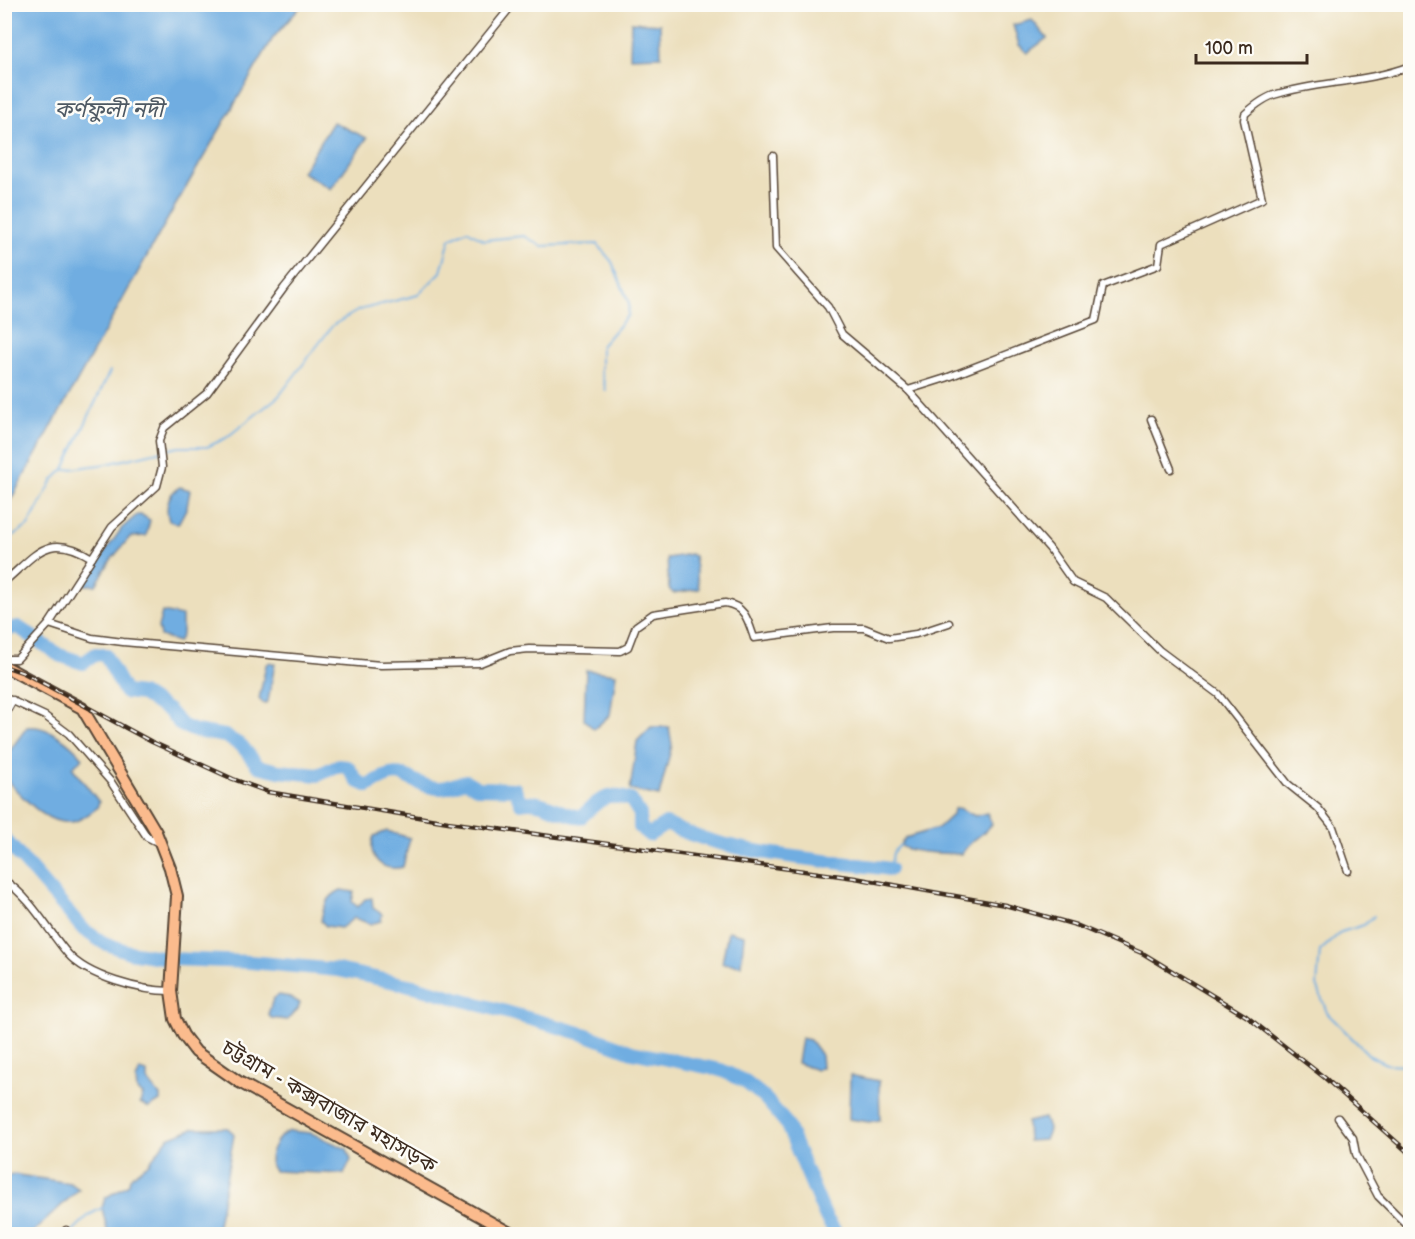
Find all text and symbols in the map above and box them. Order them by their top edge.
scale bar [1196,27,1307,65]
text: 100 m [1205,38,1253,59]
water label: কর্ণফুলী নদী [55,96,168,124]
street label: চট্টগ্রাম - কক্সবাজার মহাসড়ক [216,1035,442,1179]

